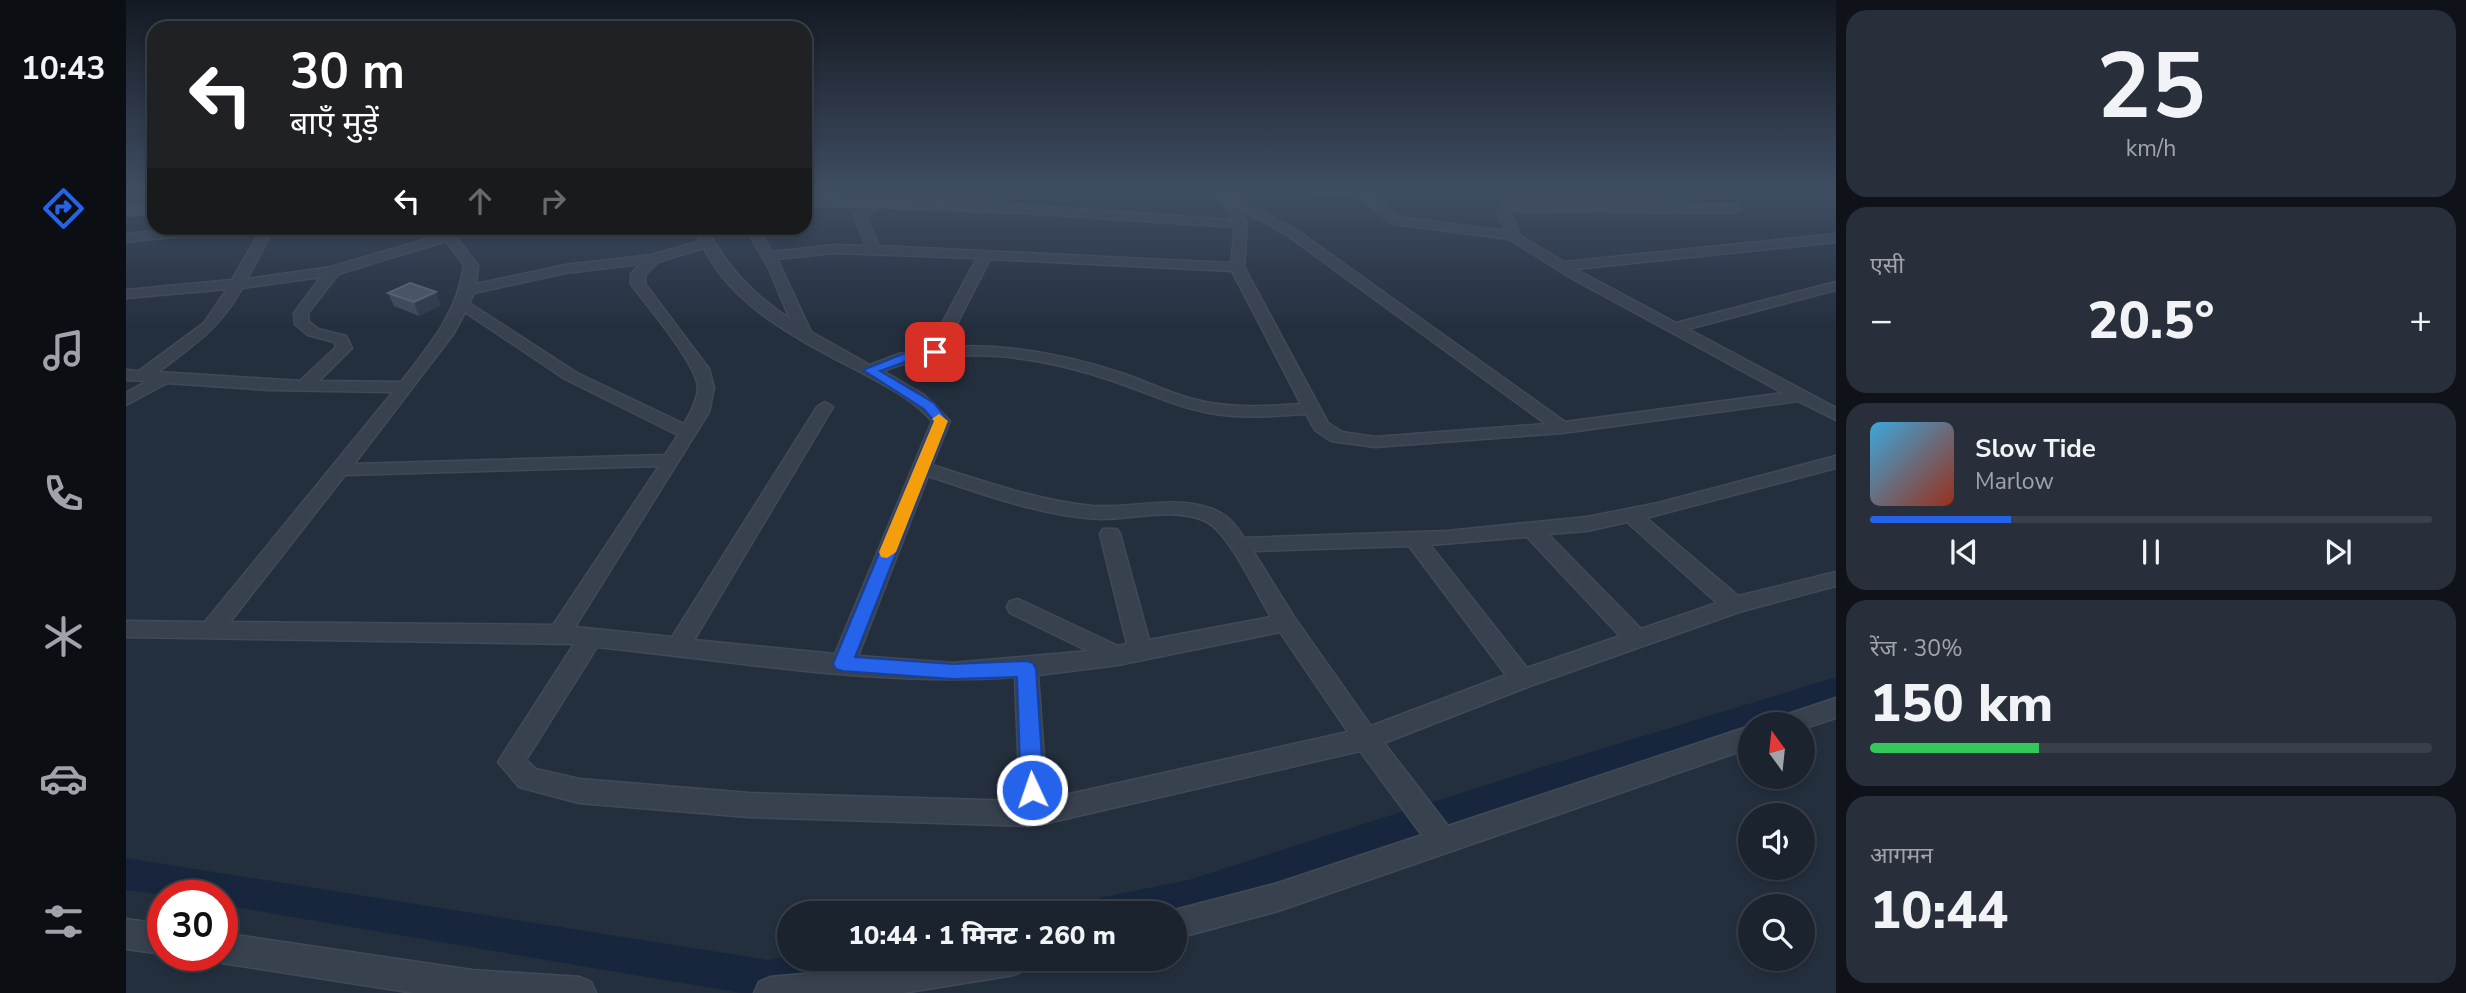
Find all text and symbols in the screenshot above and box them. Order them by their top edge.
text: 25 [2096,25,2206,149]
text: 30 m [290,38,405,105]
text: 10:43 [21,47,105,90]
icon: left [175,49,266,140]
text: बाएँ मुड़ें [290,102,379,145]
text: km/h [2126,133,2176,164]
icon: left [388,182,426,220]
icon: ahead [461,182,499,220]
icon: right [534,182,572,220]
icon: directions [39,184,88,233]
text: एसी [1870,250,1904,281]
text: 20.5° [2087,285,2215,356]
text: − [1870,295,1893,346]
text: + [2409,295,2432,346]
pin [905,322,965,382]
icon: music [39,326,88,375]
icon: arrive [916,333,954,371]
text: Slow Tide [1975,431,2096,466]
text: Marlow [1975,466,2054,497]
icon: phone [39,469,88,518]
icon: previous [1945,533,1983,571]
icon: pause [2132,533,2170,571]
icon: next [2319,533,2357,571]
icon: climate [39,612,88,661]
text: रेंज · 30% [1870,633,1963,664]
text: 150 km [1870,668,2053,739]
north arrow [1738,712,1815,789]
map controls [1738,712,1815,971]
position arrow [995,753,1069,827]
icon: car [39,754,88,803]
button: sound [1738,803,1815,880]
text: आगमन [1870,840,1933,871]
text: 10:44 [1870,875,2008,946]
speed limit sign: 30 [147,880,238,971]
button: search [1738,894,1815,971]
icon: filters [39,897,88,946]
text: 10:44 · 1 मिनट · 260 m [848,918,1116,953]

